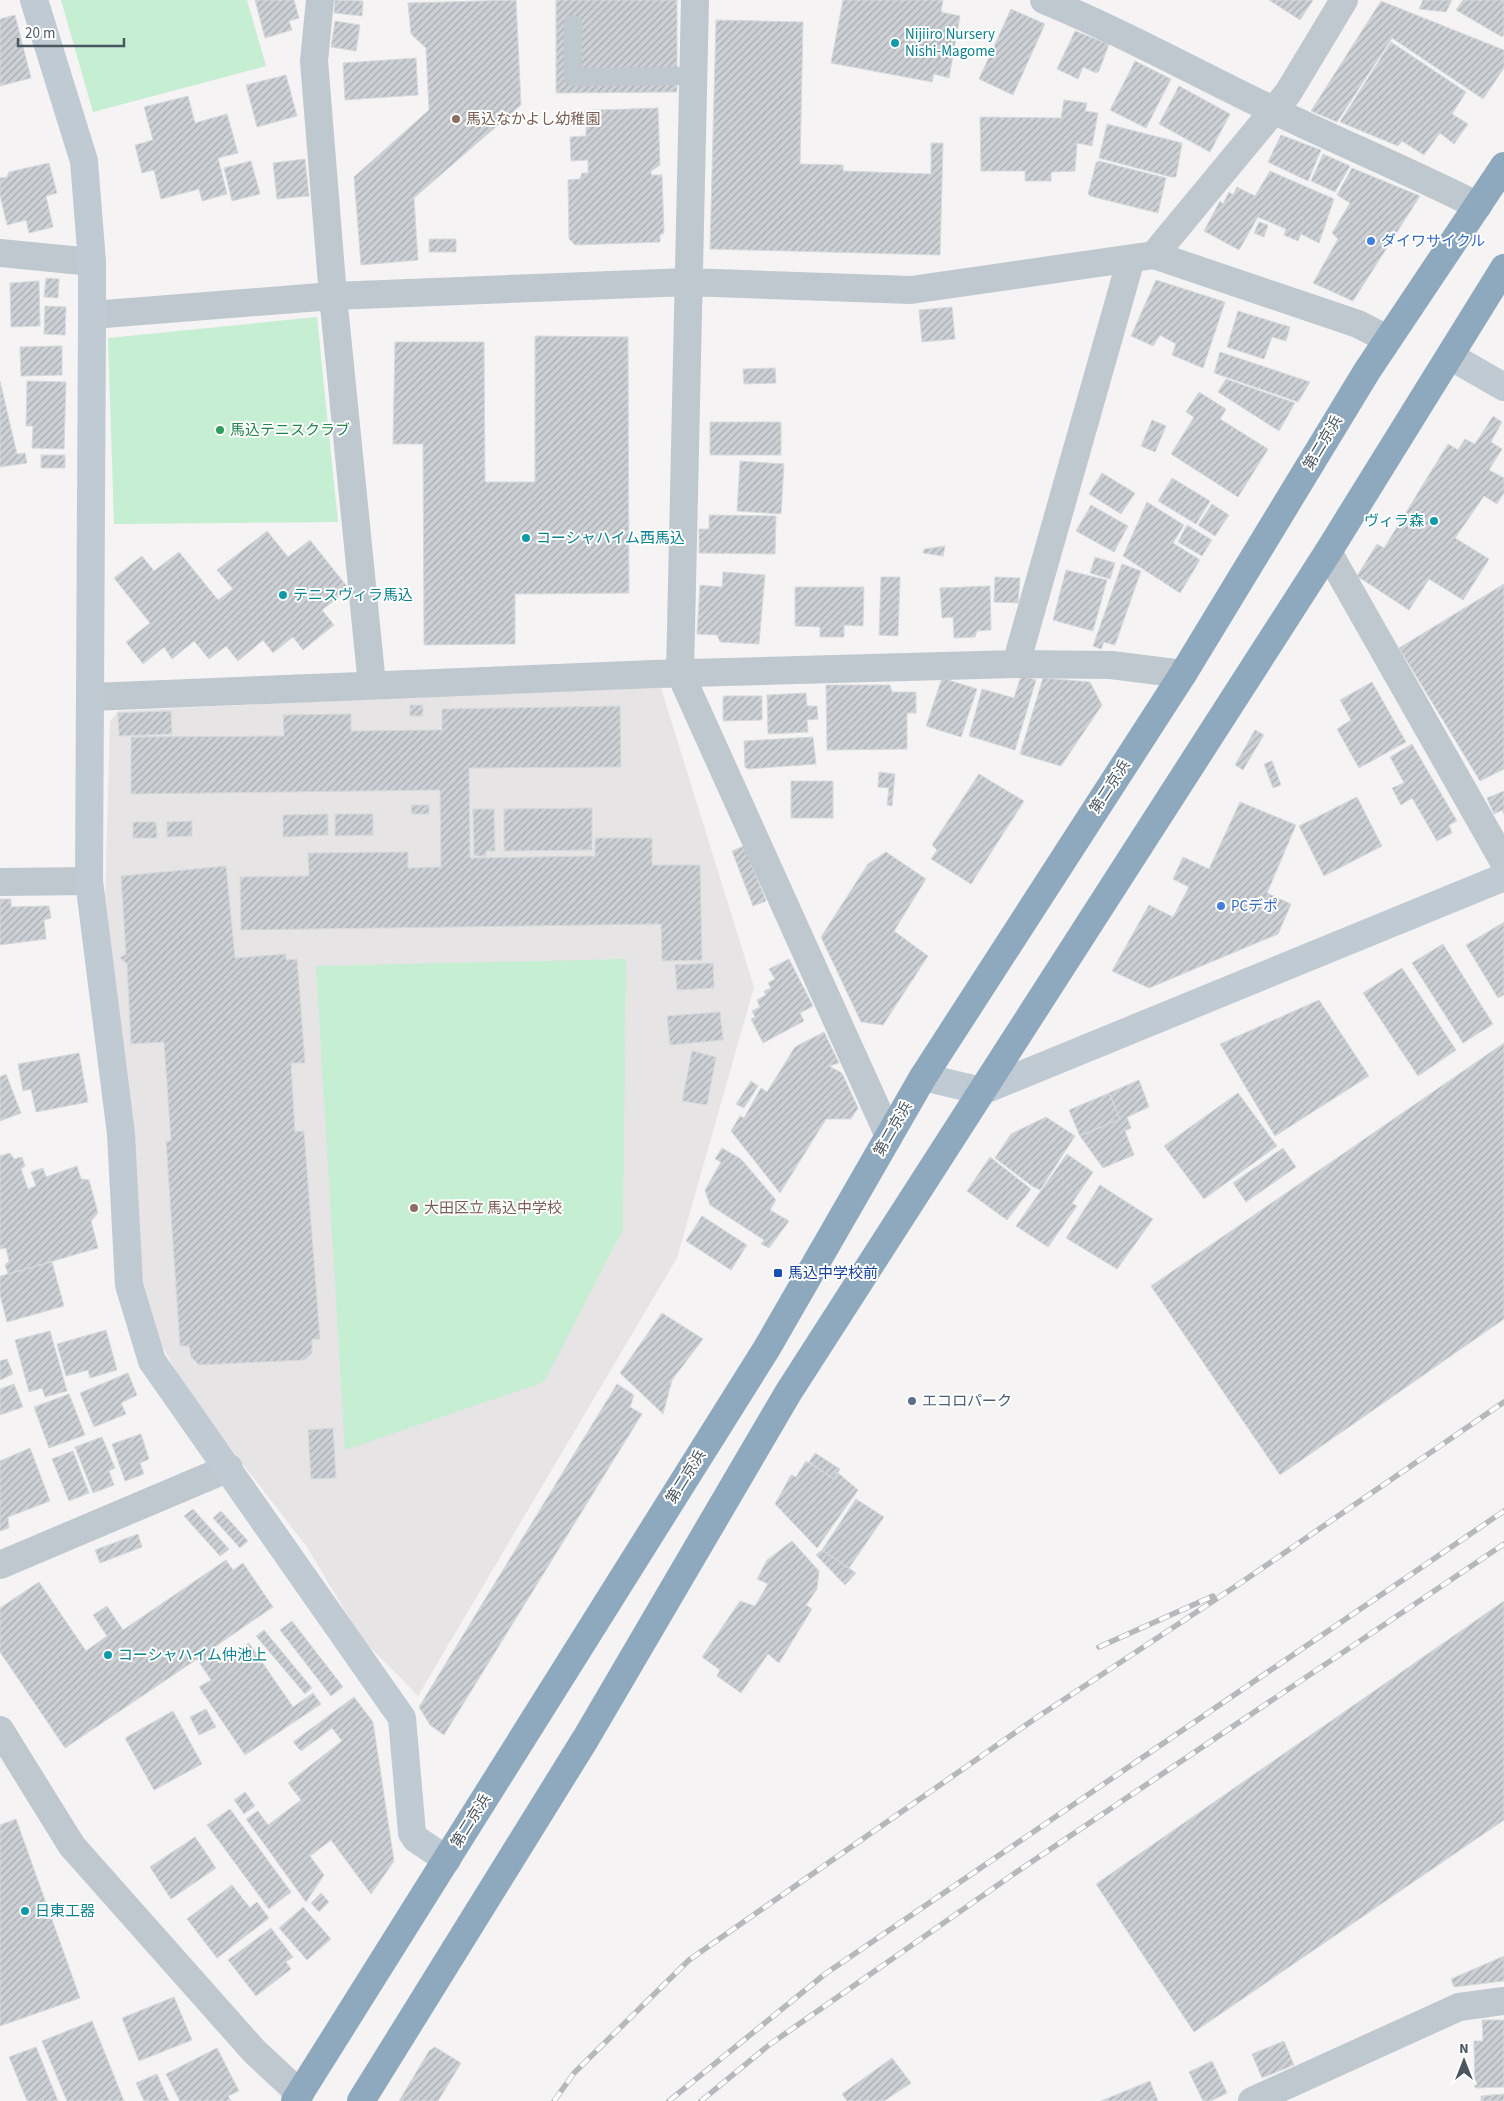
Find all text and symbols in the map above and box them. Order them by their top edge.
scale bar [18,15,124,47]
text: 20 m [25,23,55,44]
place label: Nijiiro Nursery Nishi-Magome [905,24,995,62]
marker: Nijiiro Nursery Nishi-Magome [889,37,901,49]
place label: 馬込なかよし幼稚園 [466,109,600,130]
marker: 馬込なかよし幼稚園 [450,113,462,125]
place label: ダイワサイクル [1381,231,1485,252]
marker: ダイワサイクル [1365,235,1377,247]
street label: 第二京浜 [1299,412,1347,474]
place label: 馬込テニスクラブ [230,420,350,441]
marker: 馬込テニスクラブ [214,424,226,436]
place label: ヴィラ森 [1364,511,1424,532]
marker: ヴィラ森 [1428,515,1440,527]
place label: コーシャハイム西馬込 [536,528,685,549]
marker: コーシャハイム西馬込 [520,532,532,544]
place label: テニスヴィラ馬込 [293,585,413,606]
marker: テニスヴィラ馬込 [277,589,289,601]
street label: 第二京浜 [1085,756,1135,818]
place label: PCデポ [1231,896,1278,917]
marker: PCデポ [1215,900,1227,912]
street label: 第二京浜 [869,1098,917,1160]
place label: 大田区立 馬込中学校 [424,1198,562,1219]
marker: 大田区立 馬込中学校 [408,1202,420,1214]
place label: 馬込中学校前 [788,1263,878,1284]
marker: 馬込中学校前 [772,1267,784,1279]
place label: エコロパーク [922,1391,1012,1412]
marker: エコロパーク [906,1395,918,1407]
street label: 第二京浜 [661,1446,711,1508]
place label: コーシャハイム仲池上 [118,1645,267,1666]
marker: コーシャハイム仲池上 [102,1649,114,1661]
street label: 第二京浜 [446,1790,496,1852]
place label: 日東工器 [35,1901,95,1922]
marker: 日東工器 [19,1905,31,1917]
north arrow [1439,2036,1489,2086]
text: N [1459,2039,1469,2059]

